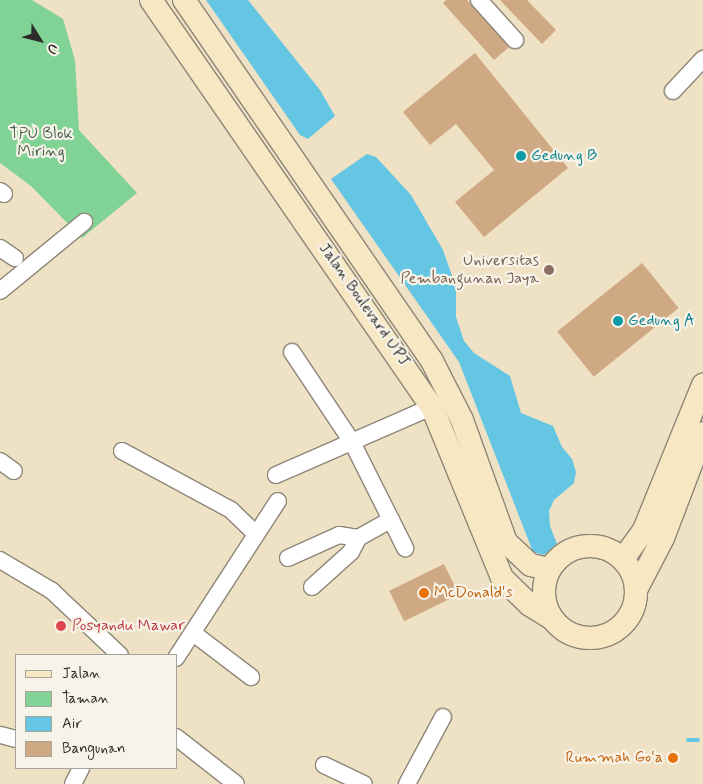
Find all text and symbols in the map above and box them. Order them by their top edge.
north arrow [15,15,65,65]
text: U [42,40,62,58]
park label: TPU Blok Miring [10,124,72,162]
place label: Gedung B [531,146,597,166]
marker: Gedung B [515,150,527,162]
street label: Jalan Boulevard UPJ [315,241,413,369]
place label: Universitas Pembangunan Jaya [400,251,539,289]
marker: Universitas Pembangunan Jaya [543,264,555,276]
place label: Gedung A [628,311,695,331]
marker: Gedung A [612,315,624,327]
place label: McDonald's [434,583,513,603]
marker: McDonald's [418,587,430,599]
place label: Posyandu Mawar [72,616,186,636]
marker: Posyandu Mawar [54,619,68,633]
legend [15,654,178,769]
text: Jalan [62,664,101,684]
text: Taman [62,689,110,709]
text: Air [62,714,82,734]
text: Bangunan [62,739,125,759]
place label: Rummah Go'a [565,748,663,768]
marker: Rummah Go'a [667,752,679,764]

